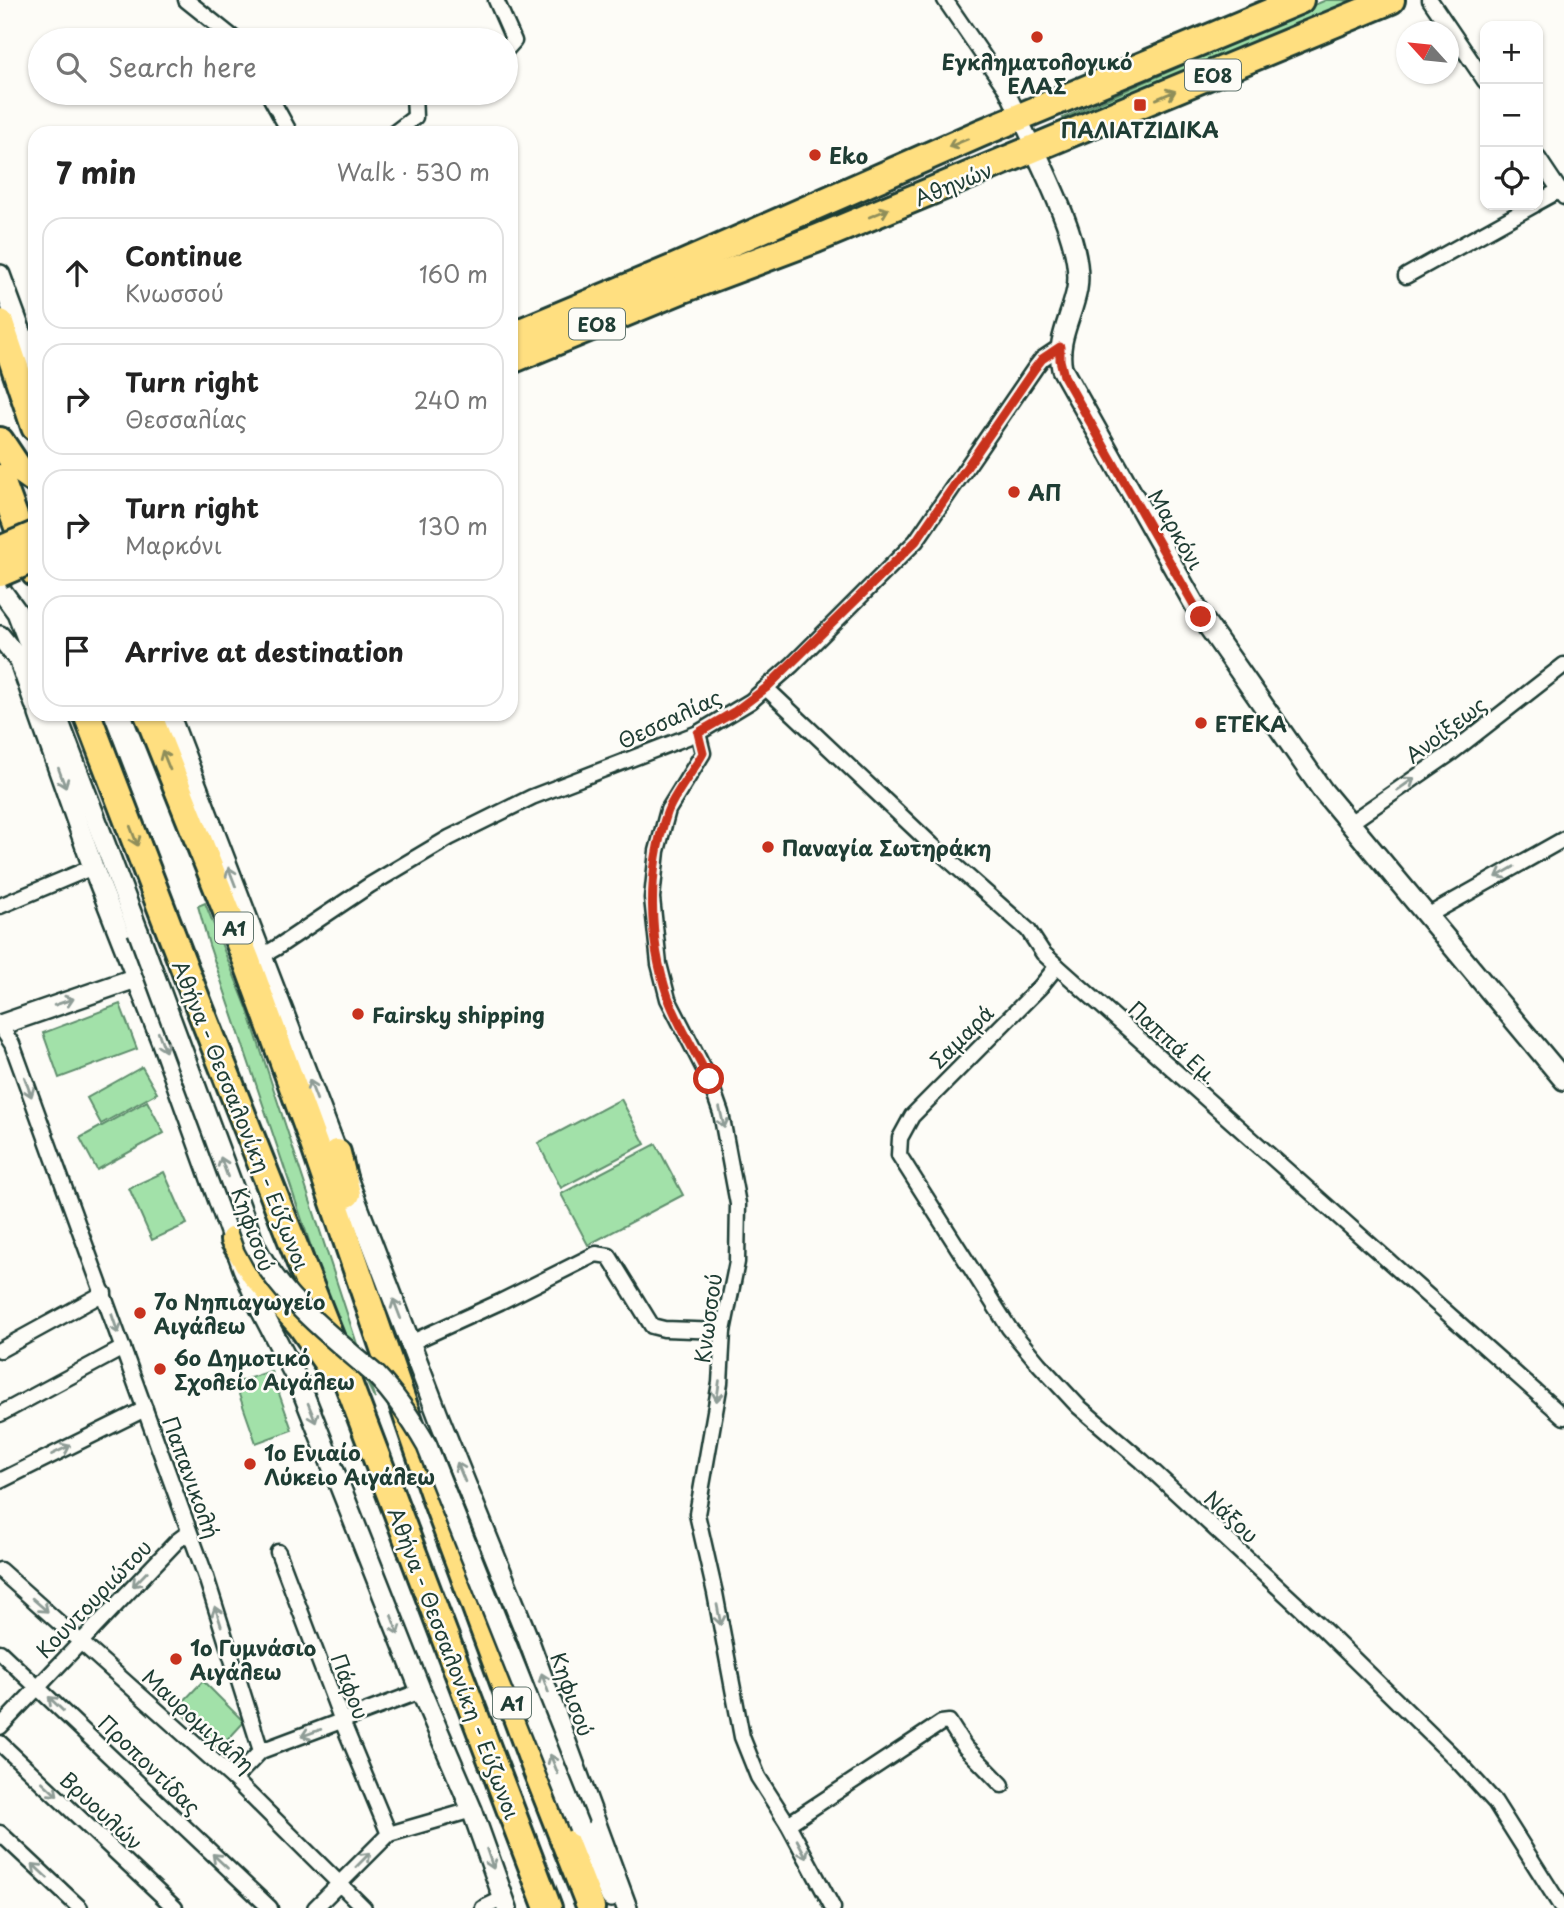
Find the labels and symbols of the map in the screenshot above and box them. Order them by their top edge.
north arrow [1396,21,1459,84]
marker: Εγκληματολογικό ΕΛΑΣ [1029,29,1045,45]
place label: Εγκληματολογικό ΕΛΑΣ [942,45,1132,101]
road number: ΕΟ8 [1185,60,1241,90]
one-way arrow [1154,87,1176,100]
marker: ΠΑΛΙΑΤΖΙΔΙΚΑ [1132,97,1148,113]
place label: ΠΑΛΙΑΤΖΙΔΙΚΑ [1061,113,1219,145]
one-way arrow [947,137,969,150]
place label: Eko [829,139,868,171]
marker: Eko [807,147,823,163]
street label: Αθηνών [909,153,997,213]
one-way arrow [867,206,889,219]
road number: ΕΟ8 [569,308,625,340]
place label: ΑΠ [1028,476,1062,508]
street label: Μαρκόνι [1141,483,1213,575]
marker: ΑΠ [1006,484,1022,500]
route end [1185,601,1216,632]
street label: Θεσσαλίας [612,680,726,756]
street label: Ανοίξεως [1398,688,1492,770]
place label: ΕΤΕΚΑ [1215,707,1287,739]
marker: ΕΤΕΚΑ [1193,715,1209,731]
one-way arrow [159,749,172,771]
one-way arrow [56,767,69,789]
one-way arrow [1396,777,1415,791]
one-way arrow [128,825,141,847]
place label: Παναγία Σωτηράκη [782,831,991,863]
marker: Παναγία Σωτηράκη [760,839,776,855]
one-way arrow [1495,865,1515,879]
one-way arrow [224,867,237,889]
road number: Α1 [215,912,253,944]
street label: Αθήνα - Θεσσαλονίκη - Εύζωνοι [165,955,319,1275]
street label: Παππά Εμ. [1122,993,1226,1091]
one-way arrow [53,995,75,1007]
street label: Σαμαρά [922,996,1001,1075]
place label: Fairsky shipping [372,998,545,1030]
marker: Fairsky shipping [350,1006,366,1022]
one-way arrow [156,1030,169,1052]
route start [693,1063,724,1094]
one-way arrow [23,1076,35,1098]
one-way arrow [306,1079,318,1101]
one-way arrow [715,1106,729,1129]
one-way arrow [217,1157,230,1179]
street label: Κηφισού [224,1183,284,1275]
street label: Κνωσσού [685,1271,729,1365]
place label: 7ο Νηπιαγωγείο Αιγάλεω [154,1285,325,1341]
one-way arrow [389,1298,402,1320]
marker: 7ο Νηπιαγωγείο Αιγάλεω [132,1305,148,1321]
one-way arrow [110,1312,122,1334]
place label: 6ο Δημοτικό Σχολείο Αιγάλεω [174,1341,355,1397]
marker: 6ο Δημοτικό Σχολείο Αιγάλεω [152,1361,168,1377]
one-way arrow [711,1380,724,1402]
one-way arrow [306,1402,319,1424]
street label: Παπανικολή [155,1412,229,1542]
place label: 1ο Ενιαίο Λύκειο Αιγάλεω [264,1436,435,1492]
one-way arrow [50,1443,71,1457]
marker: 1ο Ενιαίο Λύκειο Αιγάλεω [242,1456,258,1472]
one-way arrow [453,1461,466,1483]
street label: Νάξου [1197,1482,1267,1550]
street label: Αθήνα - Θεσσαλονίκη - Εύζωνοι [381,1502,529,1824]
street label: Κουντουριώτου [28,1531,158,1665]
one-way arrow [131,1570,148,1587]
one-way arrow [31,1597,48,1614]
one-way arrow [713,1603,727,1626]
one-way arrow [211,1605,224,1627]
one-way arrow [390,1614,403,1635]
place label: 1ο Γυμνάσιο Αιγάλεω [190,1631,316,1687]
street label: Πάφου [324,1648,378,1724]
street label: Κηφισού [543,1648,603,1740]
marker: 1ο Γυμνάσιο Αιγάλεω [168,1651,184,1667]
street label: Μαυρομιχάλη [135,1661,263,1779]
one-way arrow [537,1673,550,1695]
road number: Α1 [493,1688,531,1718]
one-way arrow [47,1696,65,1713]
street label: Προποντίδας [91,1706,209,1822]
one-way arrow [301,1727,323,1740]
one-way arrow [546,1753,559,1775]
street label: Βρυουλών [53,1763,151,1857]
one-way arrow [41,1781,58,1798]
one-way arrow [795,1839,809,1859]
one-way arrow [485,1848,497,1870]
one-way arrow [355,1851,372,1868]
one-way arrow [212,1852,229,1869]
one-way arrow [32,1862,49,1879]

